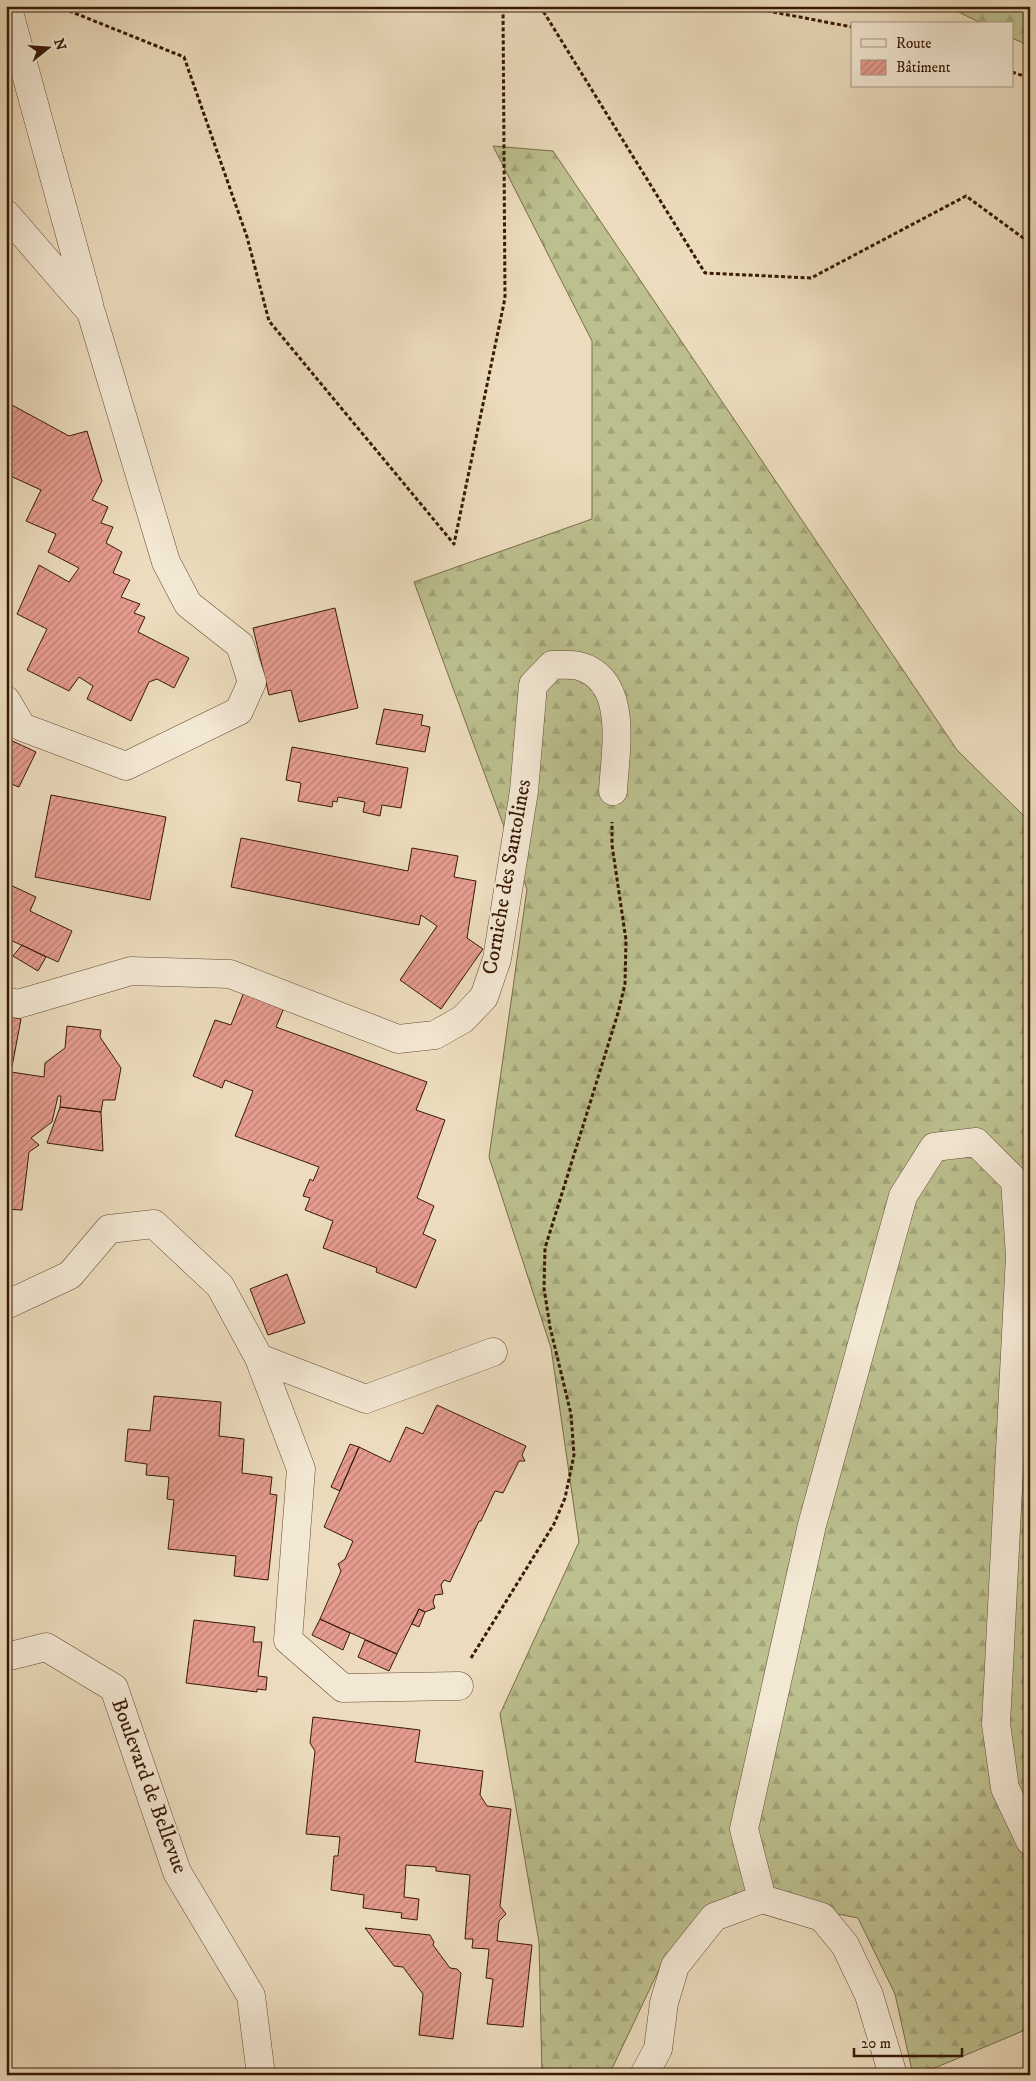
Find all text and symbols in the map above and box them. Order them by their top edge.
north arrow [22,22,72,72]
legend [851,22,1014,88]
text: Route [896,34,931,53]
text: N [49,36,70,53]
text: Bâtiment [896,58,951,77]
street label: Corniche des Santolines [477,777,537,977]
street label: Boulevard de Bellevue [105,1695,193,1877]
scale bar [854,2026,961,2058]
text: 20 m [861,2034,891,2053]

